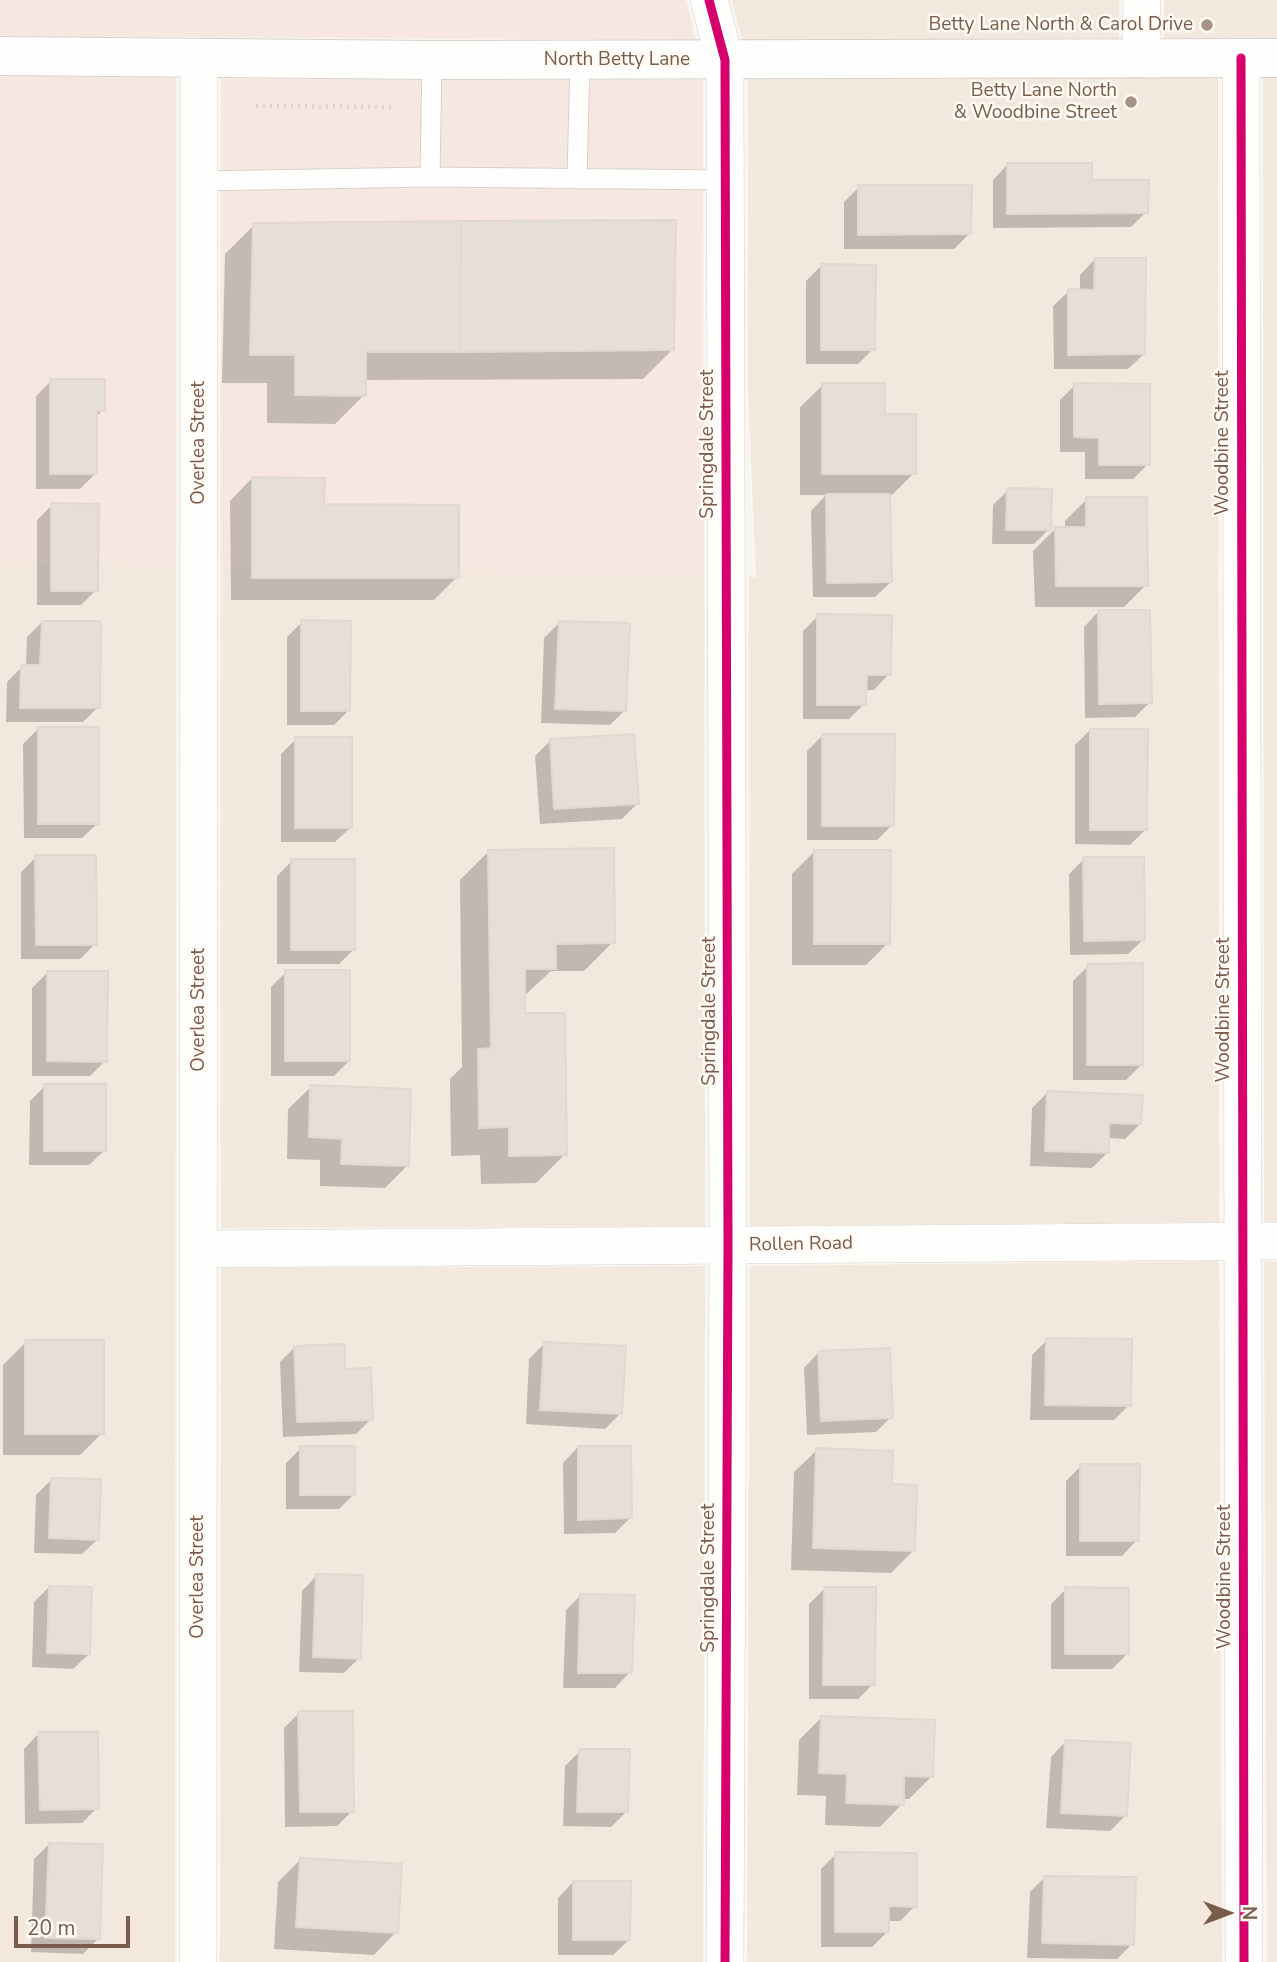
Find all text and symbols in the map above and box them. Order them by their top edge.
place label: Betty Lane North & Carol Drive [928,14,1193,36]
marker: Betty Lane North & Carol Drive [1199,17,1215,33]
street label: North Betty Lane [544,49,690,71]
place label: Betty Lane North & Woodbine Street [954,80,1117,124]
marker: Betty Lane North & Woodbine Street [1123,94,1139,110]
street label: Springdale Street [697,369,719,519]
street label: Woodbine Street [1212,370,1234,516]
street label: Overlea Street [188,381,210,505]
street label: Springdale Street [699,936,721,1086]
street label: Woodbine Street [1213,937,1235,1083]
street label: Overlea Street [188,948,210,1072]
street label: Rollen Road [749,1233,853,1257]
street label: Springdale Street [698,1503,720,1653]
street label: Woodbine Street [1214,1504,1236,1650]
street label: Overlea Street [187,1515,209,1639]
north arrow [1193,1878,1263,1948]
scale bar [18,1902,133,1946]
text: N [1236,1906,1262,1920]
text: 20 m [27,1914,76,1942]

